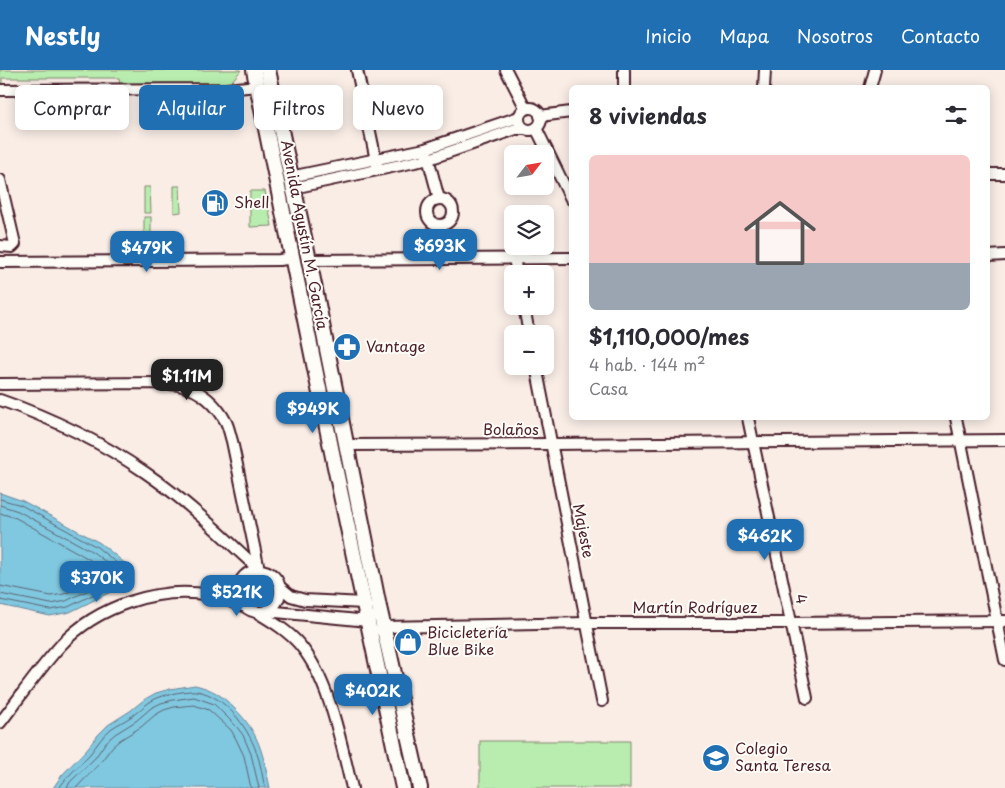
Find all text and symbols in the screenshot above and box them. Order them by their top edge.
text: Nestly [25,17,101,53]
text: Inicio [645,22,692,49]
text: Mapa [720,22,769,49]
text: Nosotros [797,22,873,49]
text: Contacto [901,22,980,49]
chip: Comprar [15,85,129,130]
chip: Alquilar [139,85,244,130]
chip: Filtros [254,85,343,130]
chip: Nuevo [353,85,443,130]
text: 8 viviendas [589,99,707,131]
icon: filters [942,101,970,129]
street label: Avenida Agustín M. García [276,138,335,332]
north arrow [504,145,554,195]
map controls [504,145,554,375]
fuel station icon: Shell [200,188,230,218]
icon: home [735,188,825,278]
place label: Shell [234,190,269,213]
button: layers [504,205,554,255]
pin: $693K [405,228,475,271]
pin: $479K [112,230,182,273]
text: $693K [414,233,466,257]
text: $479K [121,235,173,259]
button: + [504,265,554,315]
text: $1,110,000/mes [589,320,749,352]
button: − [504,325,554,375]
pharmacy icon: Vantage [332,332,362,362]
place label: Vantage [366,334,425,357]
text: 4 hab. · 144 m² [589,352,706,376]
pin: $1.11M [146,358,228,401]
text: $1.11M [162,363,212,387]
text: Casa [589,376,628,400]
pin: $949K [278,392,348,434]
text: $949K [287,396,339,420]
street label: Bolaños [483,417,539,440]
street label: Majeste [568,502,601,560]
pin: $462K [730,518,800,561]
text: $462K [738,523,792,547]
pin: $370K [62,560,132,603]
text: $370K [71,565,123,589]
pin: $521K [202,574,272,617]
text: $521K [212,579,262,603]
street label: 4 [790,591,815,606]
street label: Martín Rodríguez [633,595,757,618]
place label: Bicicletería Blue Bike [427,620,508,660]
shop icon: Bicicletería Blue Bike [393,627,423,657]
pin: $402K [338,674,408,716]
text: $402K [345,678,401,702]
place label: Colegio Santa Teresa [735,736,831,776]
school or university icon: Colegio Santa Teresa [701,743,731,773]

